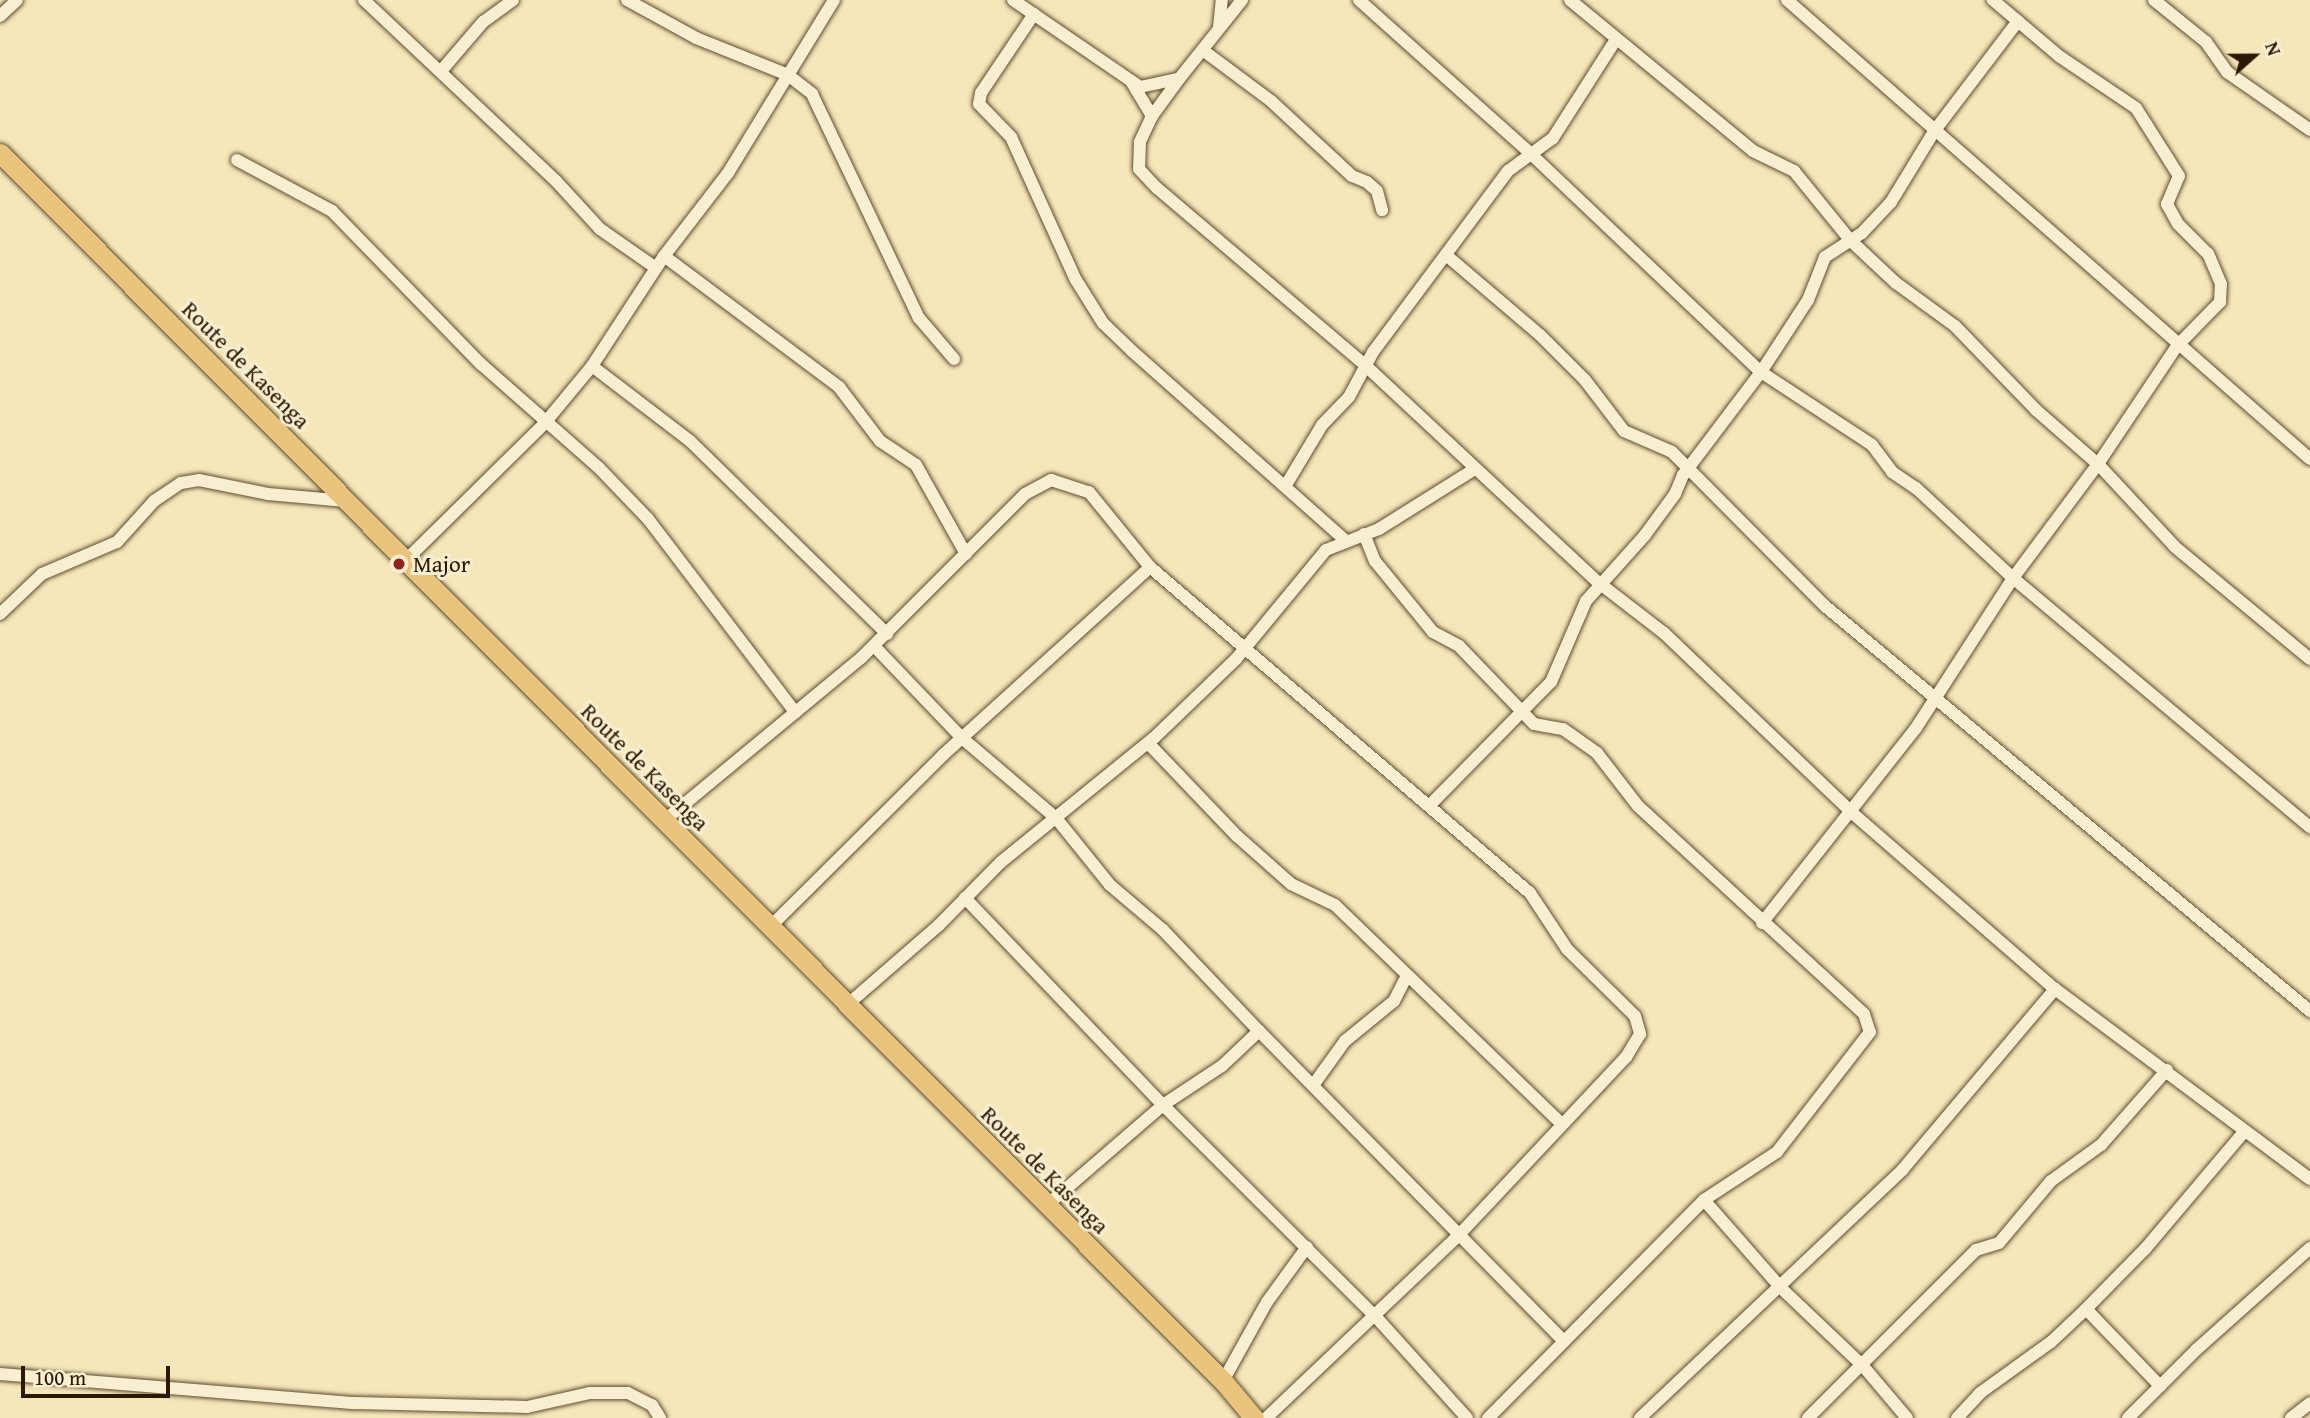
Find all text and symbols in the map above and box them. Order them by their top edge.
north arrow [2219,21,2289,91]
text: N [2258,38,2289,59]
street label: Route de Kasenga [176,295,316,435]
place label: Major [413,550,470,578]
marker: Major [391,556,407,572]
street label: Route de Kasenga [575,697,715,837]
street label: Route de Kasenga [975,1100,1115,1240]
scale bar [24,1352,173,1396]
text: 100 m [34,1362,86,1393]

